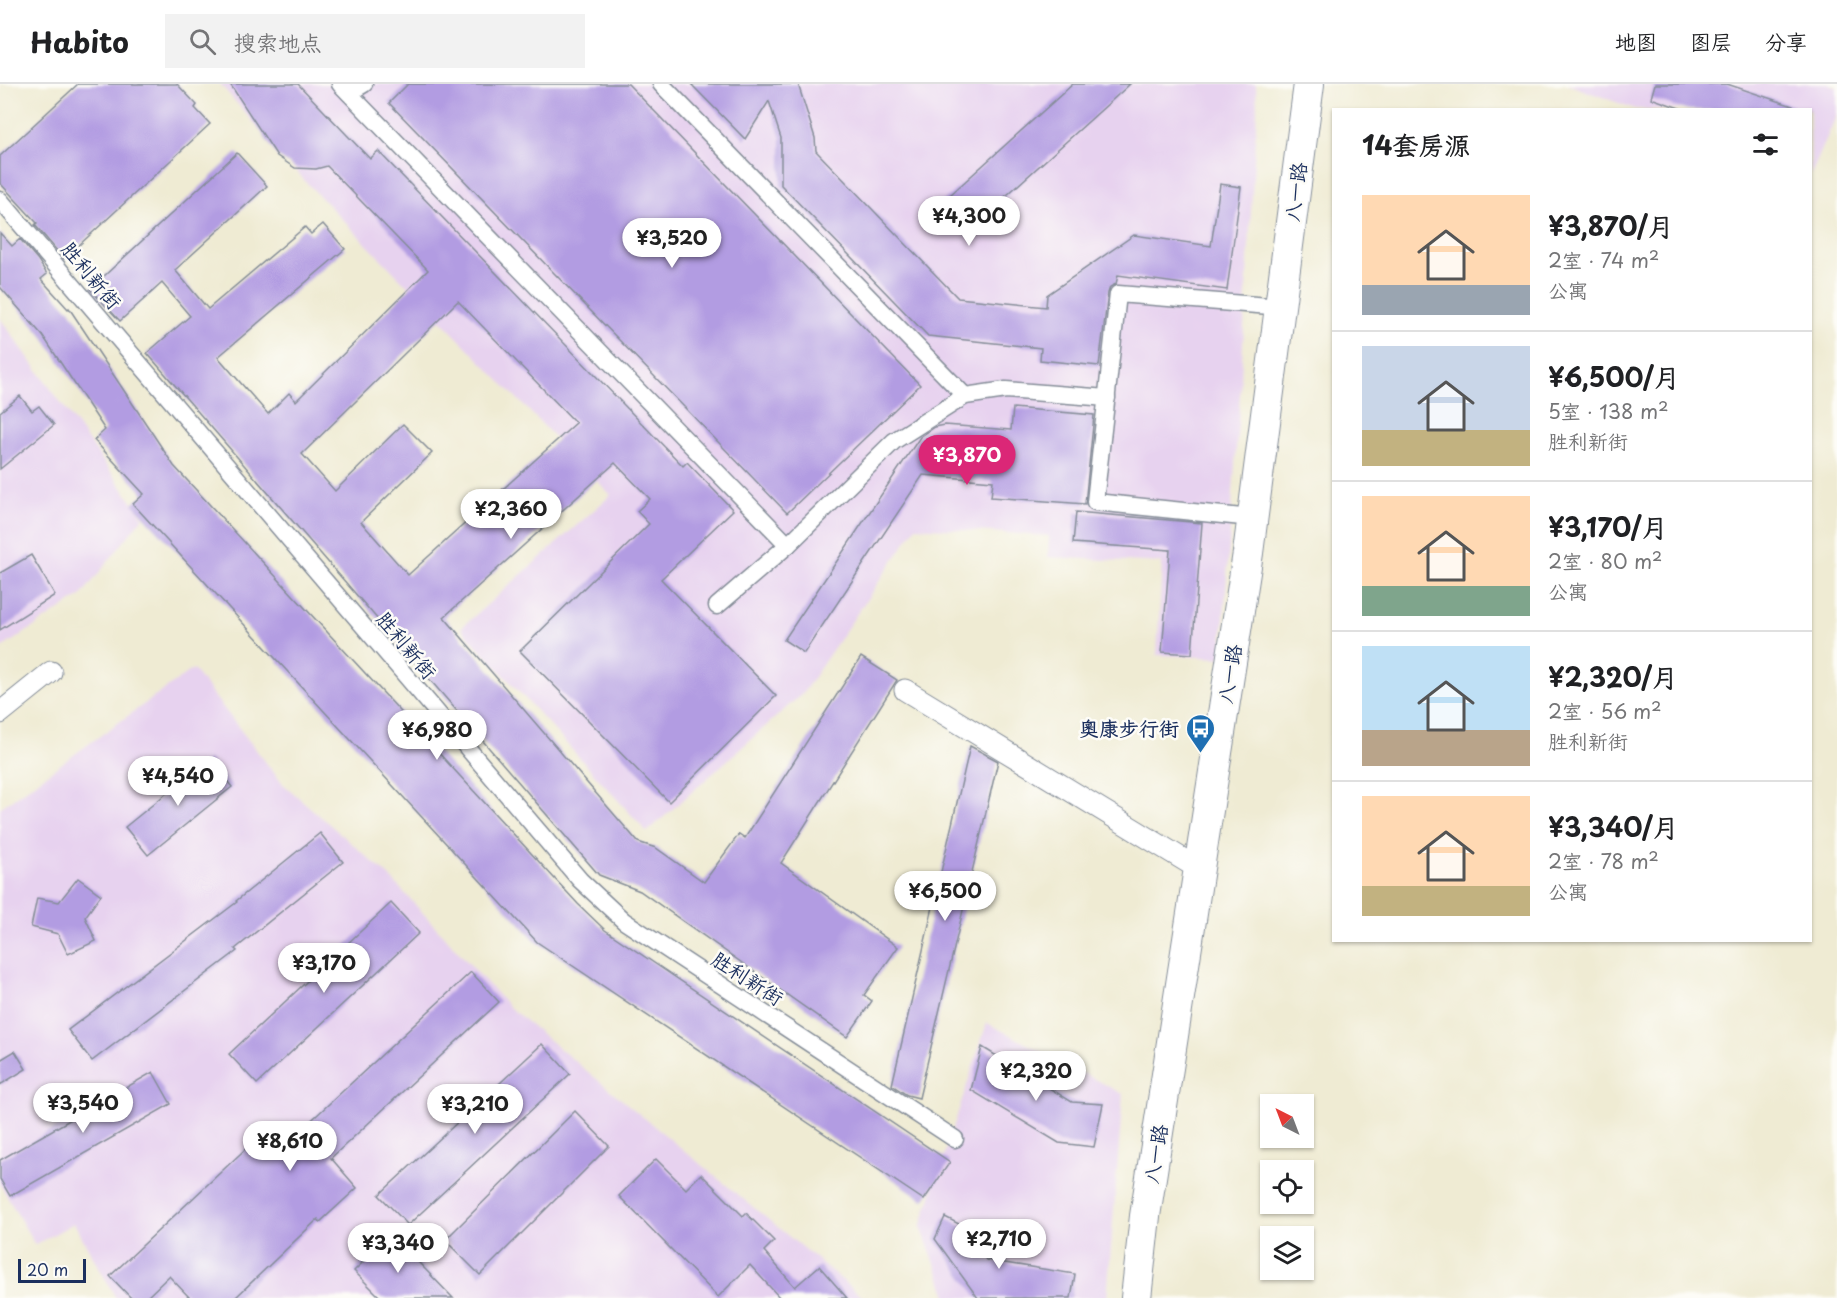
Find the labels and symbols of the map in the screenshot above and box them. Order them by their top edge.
street label: 八一路 [1276,159,1314,224]
pin: ¥4,300 [920,196,1018,247]
pin: ¥3,520 [623,218,721,269]
street label: 胜利新街 [55,235,129,315]
pin: ¥3,870 [918,435,1016,486]
pin: ¥2,360 [462,489,560,540]
street label: 胜利新街 [370,605,444,685]
street label: 八一路 [1209,641,1249,706]
pin: ¥6,980 [388,710,486,761]
bus stop icon: 奥康步行街 [1184,712,1216,754]
place label: 奥康步行街 [1079,713,1179,743]
pin: ¥4,540 [129,756,227,807]
pin: ¥6,500 [896,871,994,922]
pin: ¥3,170 [275,943,373,994]
street label: 胜利新街 [706,944,790,1012]
pin: ¥2,320 [987,1051,1085,1102]
pin: ¥3,540 [34,1083,132,1134]
pin: ¥3,210 [426,1084,524,1135]
north arrow [1260,1094,1314,1148]
pin: ¥8,610 [241,1121,339,1172]
street label: 八一路 [1135,1121,1175,1186]
pin: ¥2,710 [950,1219,1048,1270]
pin: ¥3,340 [349,1223,447,1274]
scale bar [18,1256,86,1284]

